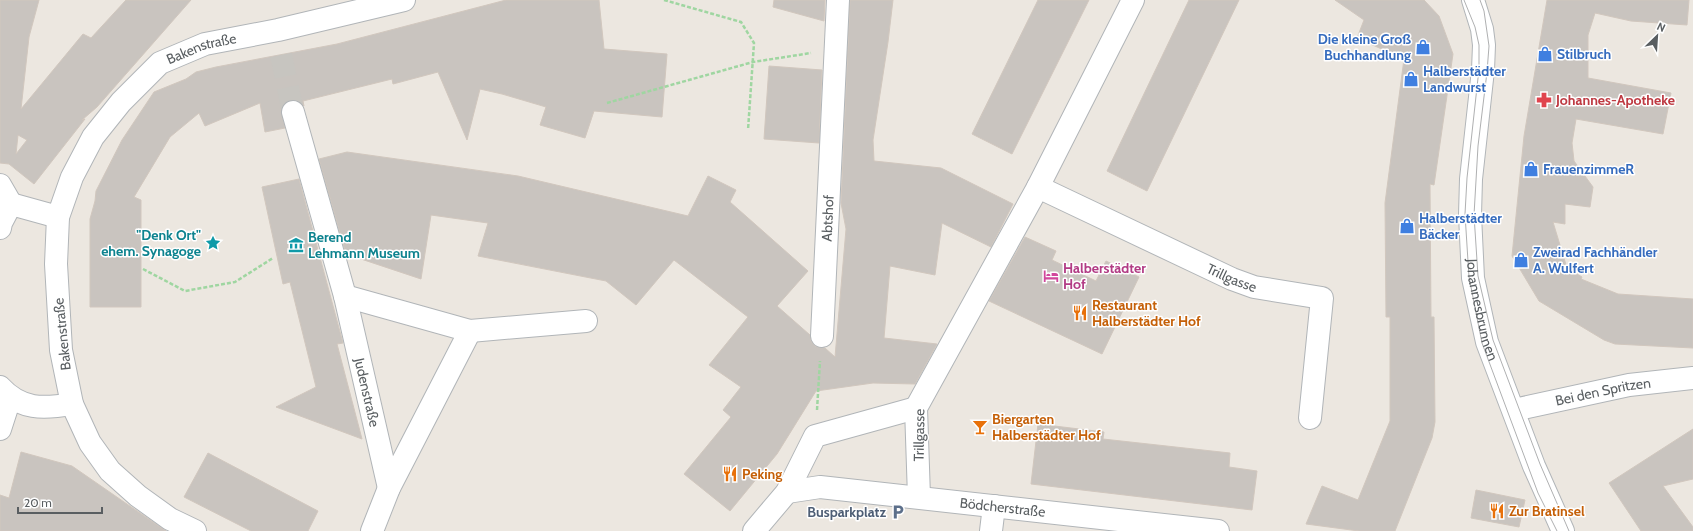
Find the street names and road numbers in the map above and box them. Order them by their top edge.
street label: Bakenstraße [164,29,238,68]
street label: Abtshof [818,194,838,242]
street label: Johannesbrunnen [1463,257,1502,363]
street label: Trillgasse [1204,259,1259,296]
street label: Bakenstraße [49,297,75,371]
street label: Judenstraße [350,355,384,429]
street label: Bei den Spritzen [1554,374,1652,410]
street label: Trillgasse [910,409,928,461]
street label: Bödcherstraße [959,493,1046,521]

